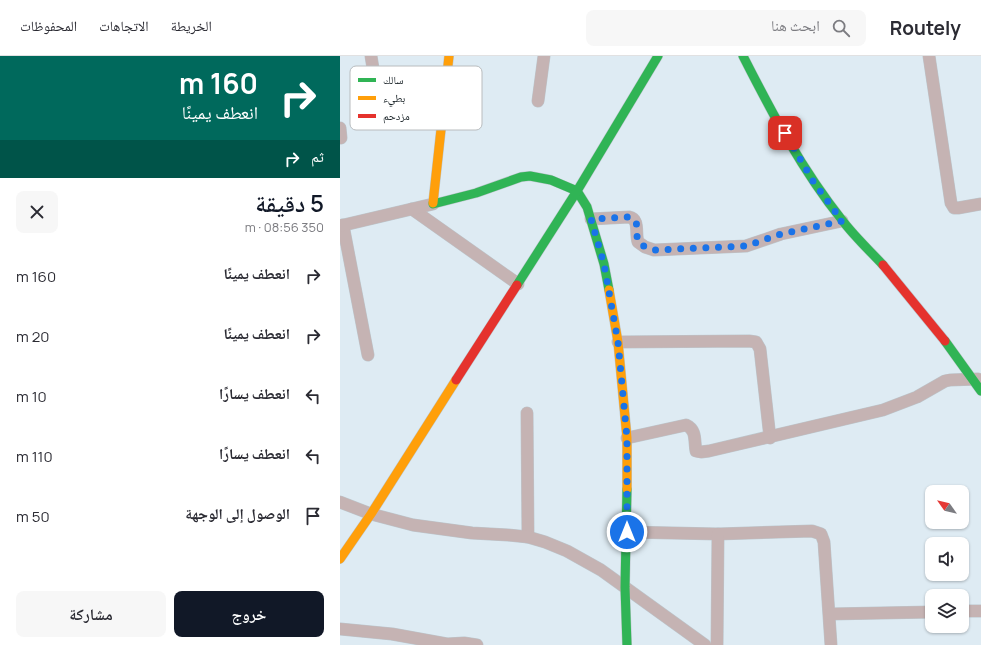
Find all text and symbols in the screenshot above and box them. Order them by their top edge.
search box [586,10,866,46]
text: ابحث هنا [771,15,820,36]
text: Routely [890,15,961,41]
text: المحفوظات [20,16,77,35]
text: الاتجاهات [99,16,149,35]
text: الخريطة [171,16,212,35]
icon: search [830,17,852,39]
text: 160 m [179,64,258,102]
legend [350,66,482,130]
icon: right [272,72,324,124]
text: سالك [383,72,403,87]
text: بطيء [383,90,405,107]
text: انعطف يمينًا [182,100,258,124]
text: مزدحم [383,108,410,124]
pin [768,116,802,150]
icon: arrive [774,122,796,144]
text: ثم [311,146,324,167]
icon: right [281,148,303,170]
text: 5 دقيقة [255,186,324,219]
button: close [16,191,58,233]
text: 350 m · 08:56 [245,218,324,236]
text: انعطف يمينًا [223,263,290,284]
icon: right [302,265,324,287]
text: 160 m [16,266,56,287]
text: انعطف يمينًا [223,323,290,344]
icon: right [302,325,324,347]
text: 20 m [16,326,49,347]
text: انعطف يسارًا [219,383,290,404]
icon: left [302,385,324,407]
text: 10 m [16,386,47,407]
text: انعطف يسارًا [219,443,290,464]
icon: left [302,445,324,467]
text: 110 m [16,446,53,467]
north arrow [925,485,969,529]
map controls [925,485,969,633]
text: الوصول إلى الوجهة [185,503,290,524]
icon: arrive [302,505,324,527]
text: 50 m [16,506,50,527]
position arrow [606,511,648,553]
button: sound [925,537,969,581]
button: layers [925,589,969,633]
button: مشاركة [16,591,166,637]
button: خروج [174,591,324,637]

